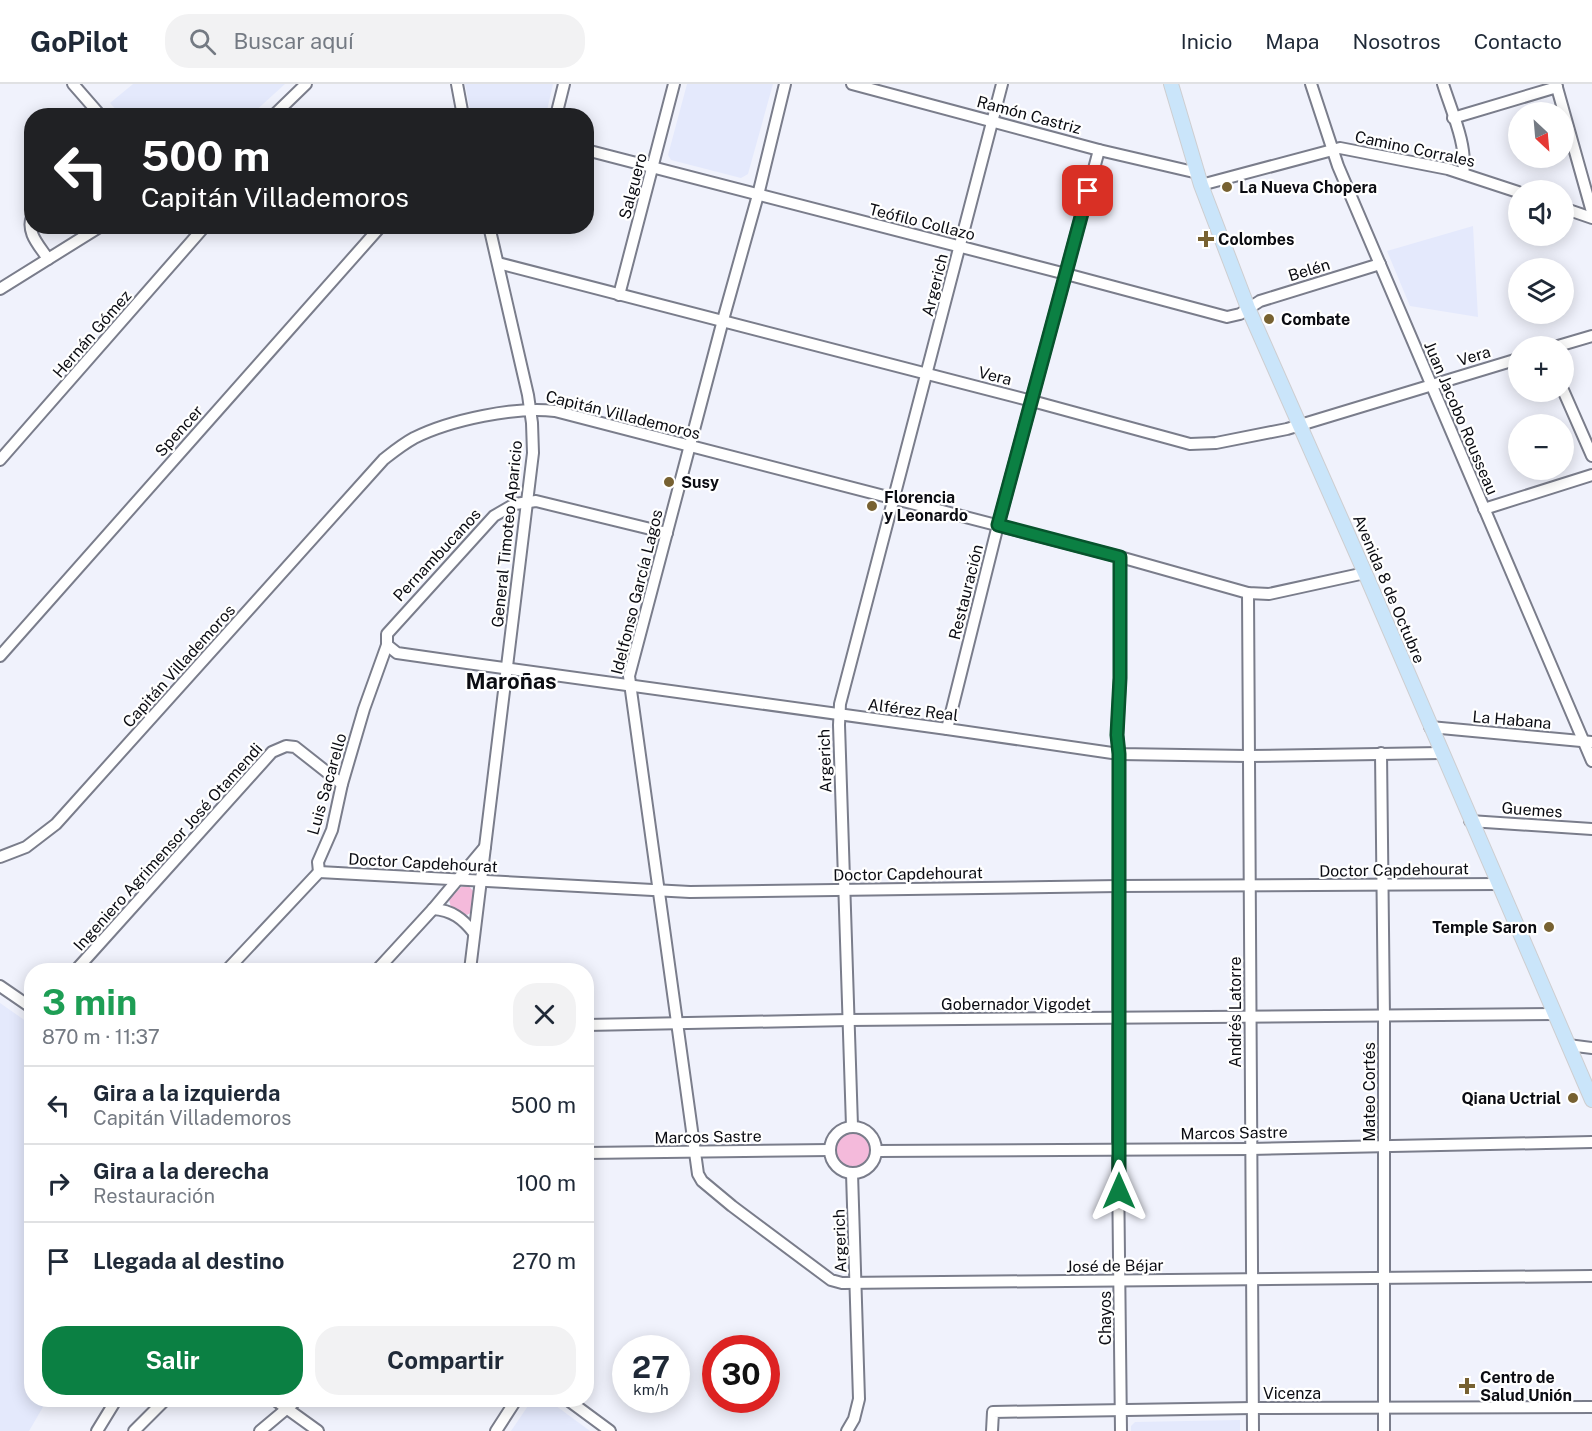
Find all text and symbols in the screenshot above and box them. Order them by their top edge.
search box [165,14,585,68]
text: GoPilot [30,25,129,58]
icon: search [186,25,219,58]
text: Buscar aquí [234,28,354,54]
text: Inicio [1181,29,1232,54]
text: Mapa [1265,29,1319,54]
text: Nosotros [1352,29,1441,54]
text: Contacto [1474,29,1562,54]
street label: Ramón Castriz [975,92,1084,138]
north arrow [1508,102,1574,168]
map controls [1508,102,1574,480]
street label: Camino Corrales [1353,127,1477,171]
text: 500 m [141,131,270,180]
icon: left [42,132,120,210]
street label: Salguero [615,151,651,221]
pin [1062,165,1113,216]
icon: arrive [1071,174,1104,207]
place label: La Nueva Chopera [1239,178,1377,197]
marker: La Nueva Chopera [1220,180,1234,194]
button: sound [1508,180,1574,246]
text: Capitán Villademoros [141,181,409,213]
street label: Teófilo Collazo [867,200,977,244]
place label: Colombes [1218,230,1294,249]
marker: Colombes [1199,232,1213,246]
street label: Argerich [918,252,952,318]
street label: Belén [1286,255,1332,285]
button: layers [1508,258,1574,324]
street label: Hernán Gómez [49,286,135,382]
place label: Combate [1281,310,1350,329]
marker: Combate [1262,312,1276,326]
button: + [1508,336,1574,402]
street label: Juan Jacobo Rousseau [1420,338,1502,498]
street label: Vera [1455,342,1493,370]
street label: Vera [976,363,1014,389]
street label: Capitán Villademoros [544,387,702,443]
street label: Spencer [151,401,207,461]
button: − [1508,414,1574,480]
street label: General Timoteo Aparicio [488,439,526,629]
place label: Susy [681,473,719,492]
marker: Susy [662,475,676,489]
place label: Florencia y Leonardo [884,488,968,525]
marker: Florencia y Leonardo [865,499,879,513]
street label: Pernambucanos [389,505,485,605]
street label: Idelfonso García Lagos [607,508,667,676]
street label: Avenida 8 de Octubre [1349,512,1429,666]
street label: Restauración [945,542,987,642]
street label: Capitán Villademoros [119,601,239,731]
district label: Maroñas [465,668,557,694]
street label: Alférez Real [867,695,959,725]
street label: La Habana [1472,707,1552,733]
street label: Argerich [814,729,836,793]
street label: Luis Sacarello [303,731,351,837]
street label: Ingeniero Agrimensor José Otamendi [70,739,266,955]
street label: Guemes [1501,798,1563,822]
street label: Doctor Capdehourat [348,850,498,876]
street label: Doctor Capdehourat [1319,859,1469,881]
street label: Doctor Capdehourat [833,863,983,885]
place label: Temple Saron [1432,918,1537,937]
marker: Temple Saron [1542,920,1556,934]
street label: Andrés Latorre [1226,956,1245,1068]
text: 3 min [42,981,137,1023]
button: close [513,983,576,1046]
street label: Gobernador Vigodet [941,995,1091,1014]
text: 870 m · 11:37 [42,1025,160,1049]
street label: Mateo Cortés [1360,1042,1379,1142]
text: Gira a la izquierda [93,1080,280,1106]
icon: left [42,1089,75,1122]
place label: Qiana Uctrial [1461,1089,1561,1108]
marker: Qiana Uctrial [1566,1091,1580,1105]
text: 500 m [511,1092,576,1118]
text: Capitán Villademoros [93,1106,291,1130]
street label: Marcos Sastre [1180,1123,1288,1143]
street label: Marcos Sastre [654,1127,762,1147]
text: Gira a la derecha [93,1158,269,1184]
position arrow [1087,1159,1151,1223]
icon: right [42,1167,75,1200]
text: 100 m [516,1170,576,1196]
text: Restauración [93,1184,215,1208]
street label: Argerich [829,1209,851,1273]
icon: arrive [42,1245,75,1278]
text: Llegada al destino [93,1248,284,1274]
text: 270 m [512,1248,576,1274]
street label: José de Béjar [1066,1256,1164,1276]
street label: Chayos [1096,1291,1115,1345]
button: Salir [42,1326,303,1395]
button: Compartir [315,1326,576,1395]
speed limit sign: 30 [702,1335,780,1413]
text: 27 [632,1349,670,1385]
place label: Centro de Salud Unión [1480,1368,1572,1405]
marker: Centro de Salud Unión [1458,1377,1476,1395]
text: km/h [633,1381,669,1398]
street label: Vicenza [1263,1384,1321,1403]

